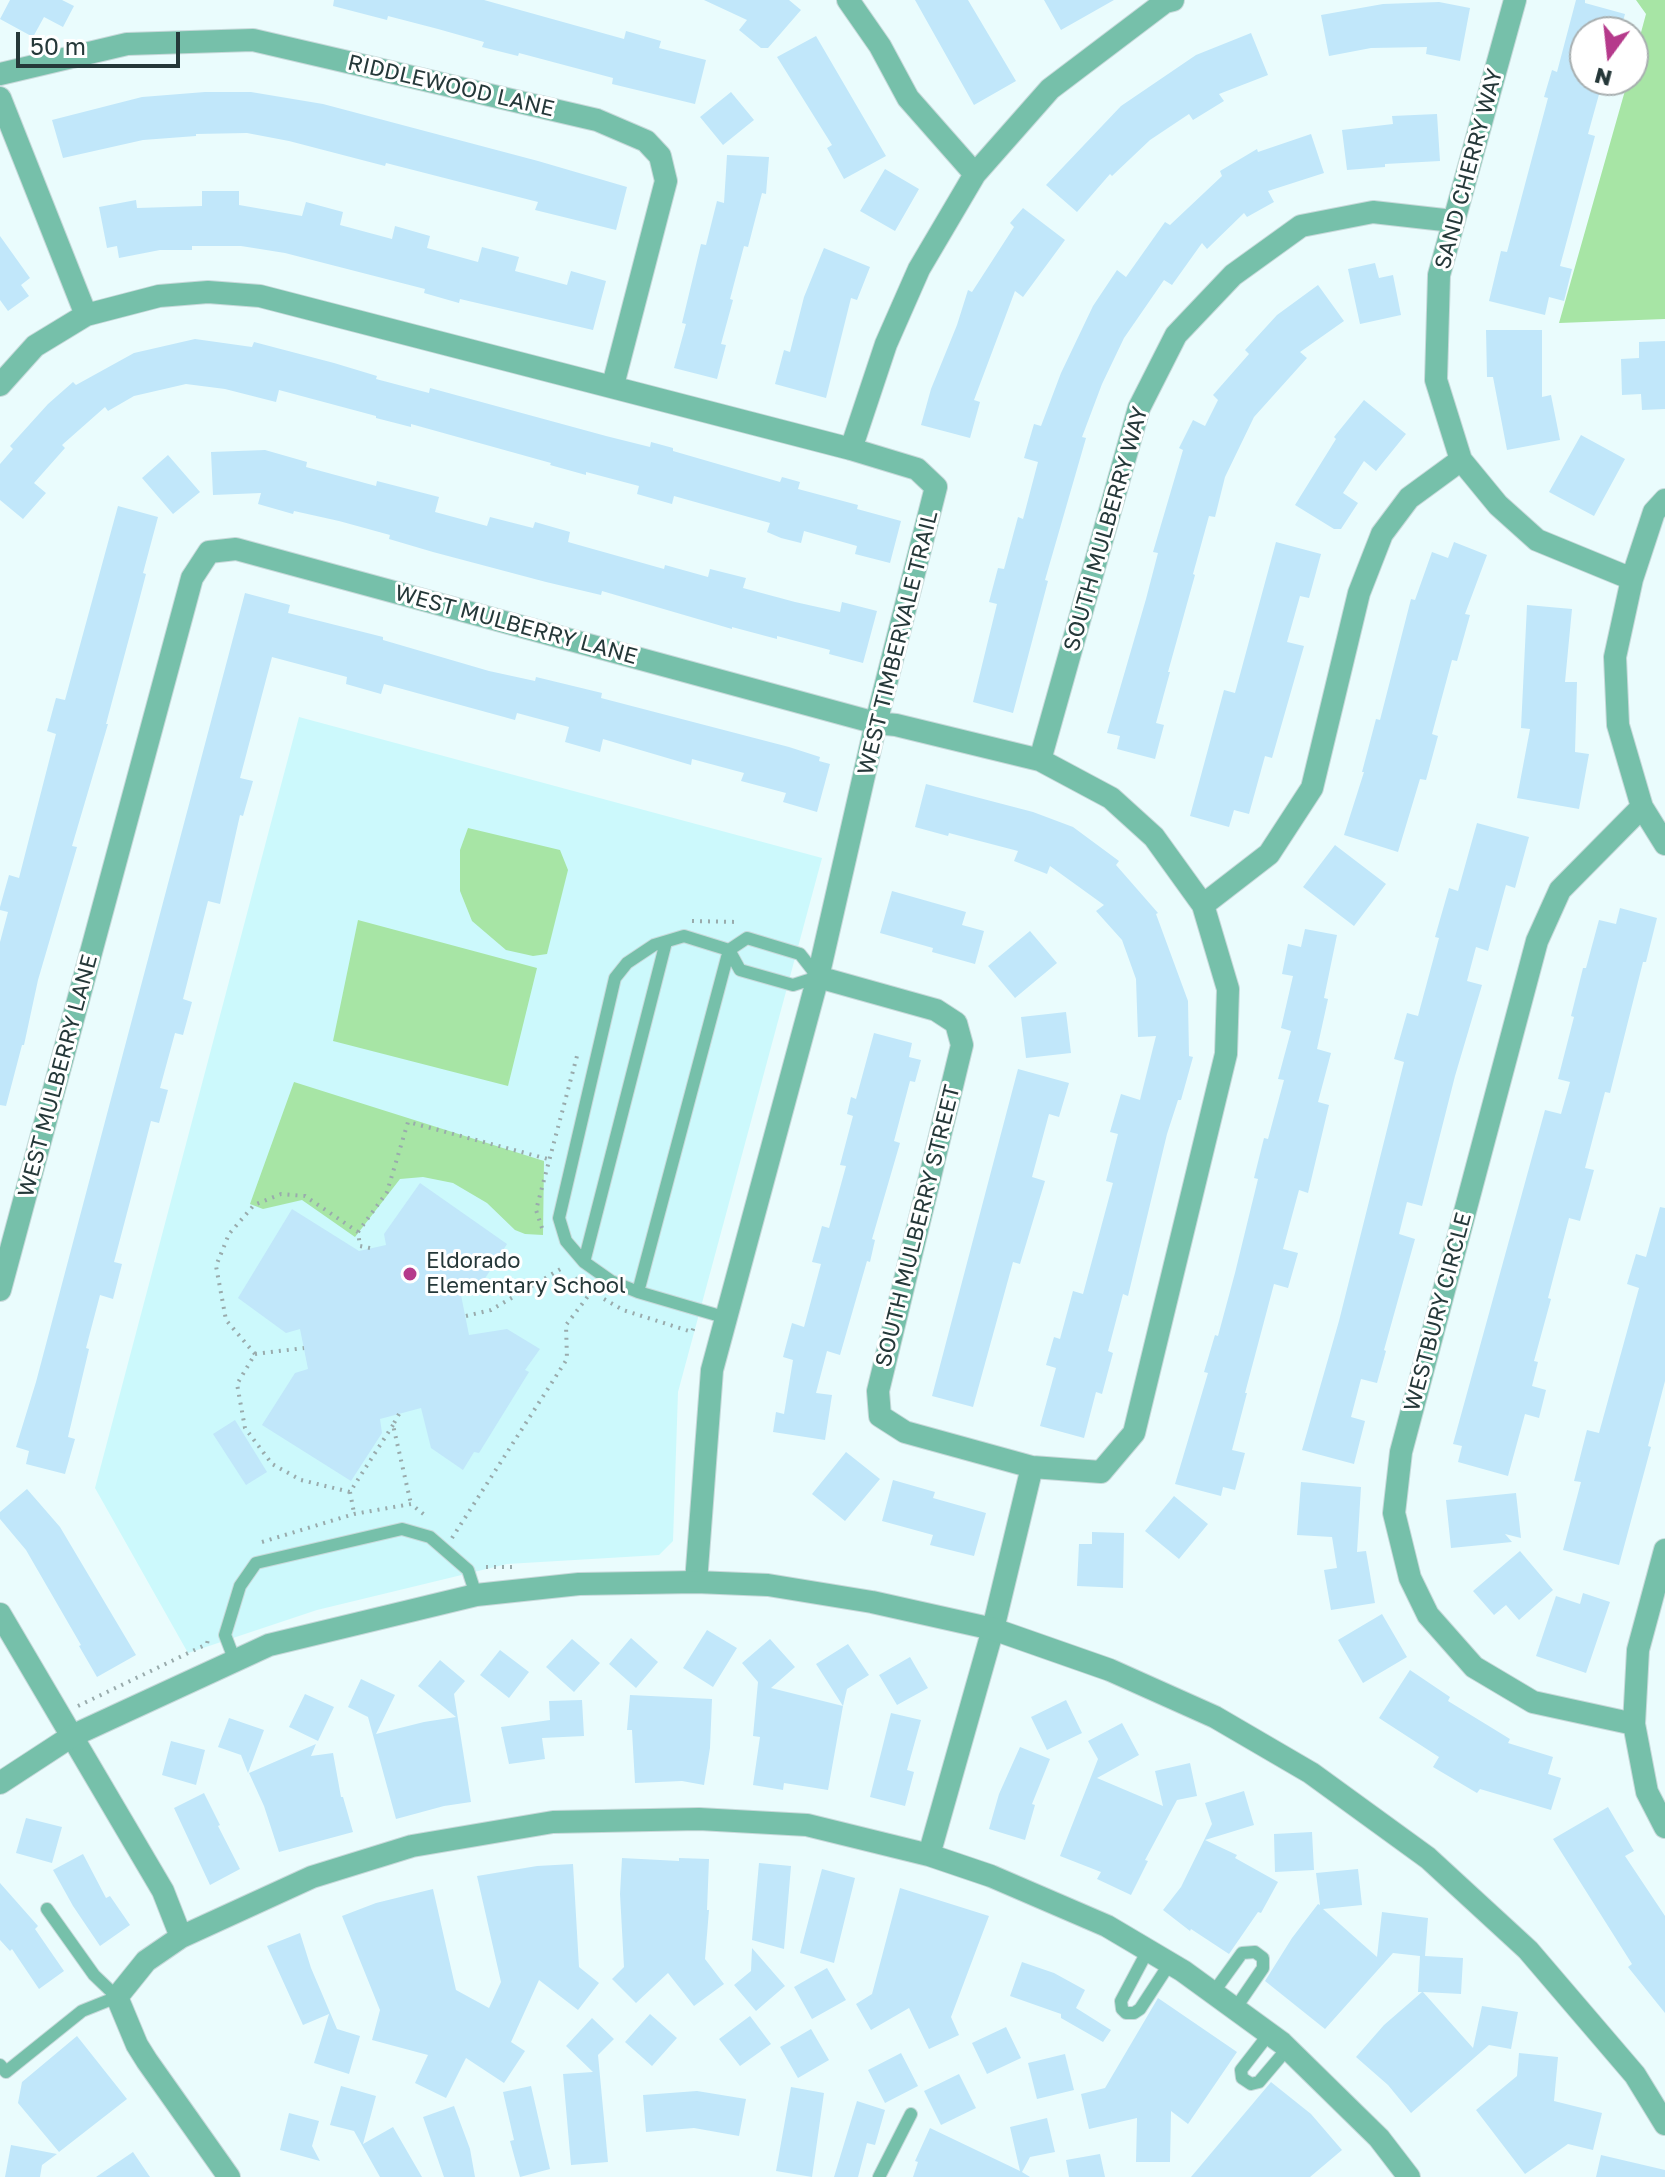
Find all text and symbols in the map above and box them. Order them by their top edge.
scale bar [20,16,184,66]
north arrow [1569,16,1649,96]
text: 50 m [30,31,86,60]
street label: RIDDLEWOOD LANE [345,49,557,123]
text: N [1592,63,1615,93]
street label: SAND CHERRY WAY [1430,66,1508,272]
street label: SOUTH MULBERRY WAY [1058,404,1154,654]
street label: WEST TIMBERVALE TRAIL [852,508,944,778]
street label: WEST MULBERRY LANE [392,580,640,670]
street label: WEST MULBERRY LANE [13,952,103,1200]
street label: SOUTH MULBERRY STREET [870,1082,966,1370]
street label: WESTBURY CIRCLE [1399,1210,1477,1414]
place label: Eldorado Elementary School [426,1248,626,1300]
marker: Eldorado Elementary School [401,1265,419,1283]

